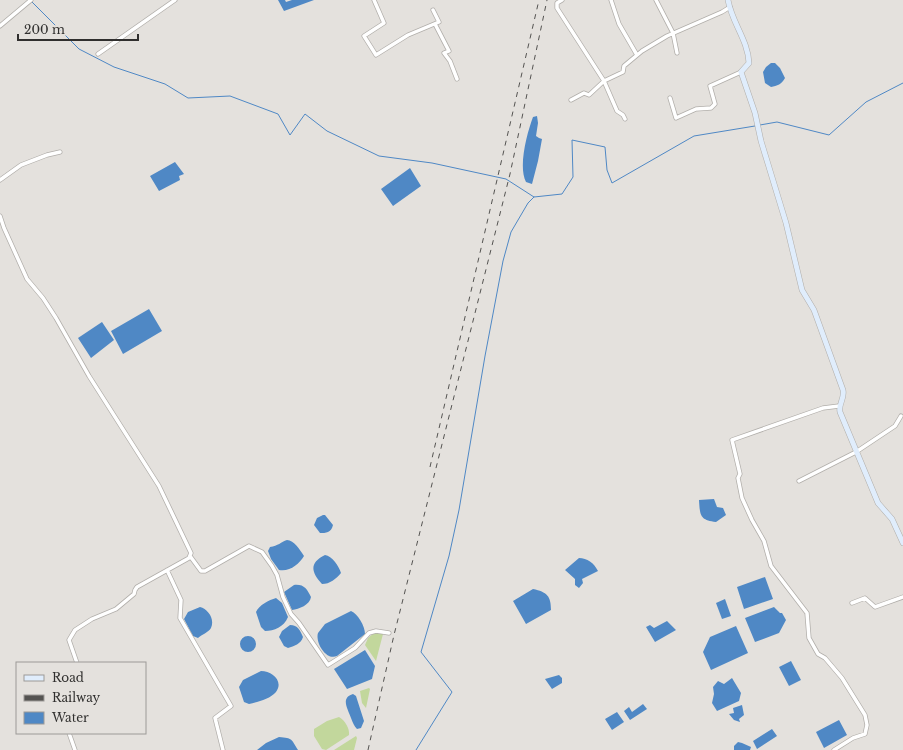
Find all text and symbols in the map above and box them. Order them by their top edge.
scale bar [18,16,138,42]
text: 200 m [24,22,65,37]
legend [16,662,146,734]
text: Road [52,670,84,685]
text: Railway [52,690,101,705]
text: Water [51,710,89,725]

